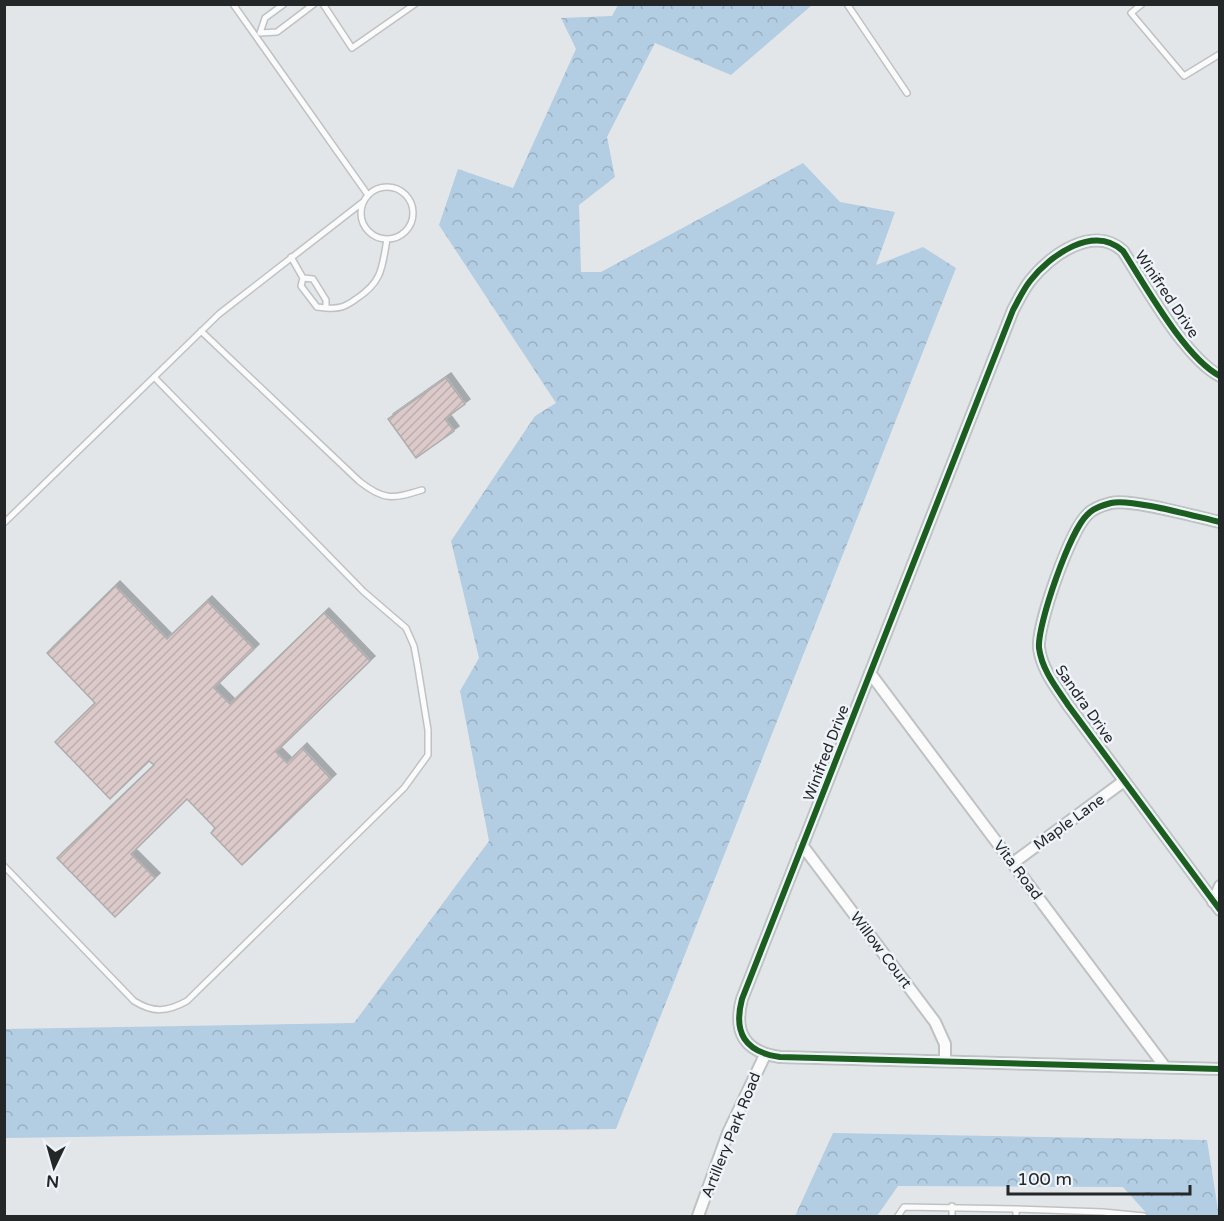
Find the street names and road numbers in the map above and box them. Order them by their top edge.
street label: Winifred Drive [1131,247,1203,341]
street label: Sandra Drive [1051,661,1119,747]
street label: Winifred Drive [799,702,853,804]
street label: Maple Lane [1030,790,1108,854]
street label: Vita Road [990,837,1046,903]
street label: Willow Court [846,908,916,992]
street label: Artillery Park Road [698,1070,764,1200]

